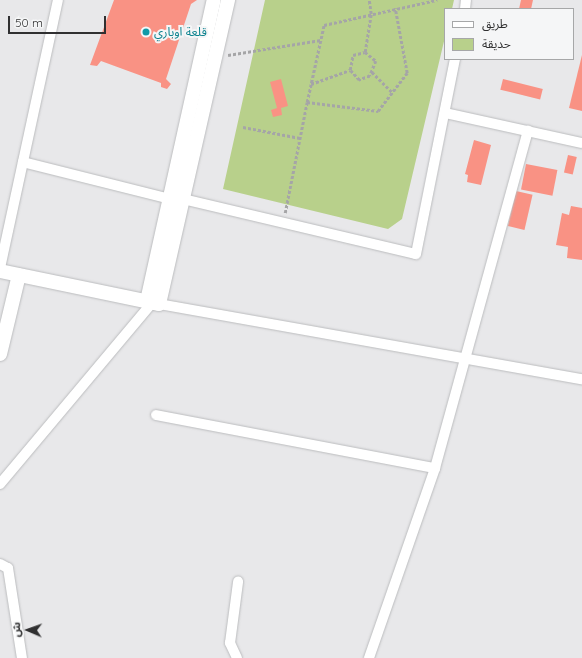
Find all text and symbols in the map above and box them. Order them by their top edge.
scale bar [10,8,108,34]
legend [444,8,574,60]
text: 50 m [15,15,43,30]
text: طريق [482,16,508,31]
place label: قلعة اوباري [154,25,207,39]
marker: قلعة اوباري [141,27,151,37]
text: حديقة [482,36,511,51]
north arrow [8,610,48,650]
text: ش [9,622,23,637]

